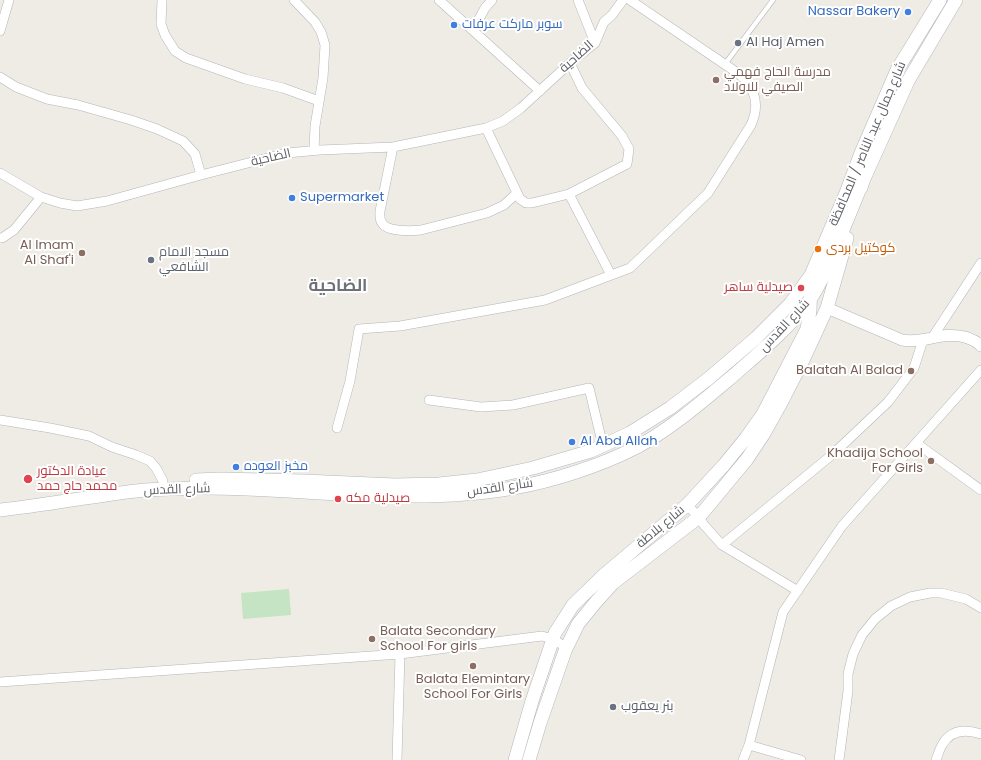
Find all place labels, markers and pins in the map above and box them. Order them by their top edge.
place label: Nassar Bakery [808,4,900,20]
marker: Nassar Bakery [903,7,913,17]
place label: سوبر ماركت عرفات [462,17,563,33]
marker: سوبر ماركت عرفات [449,20,459,30]
place label: Al Haj Amen [746,35,824,51]
marker: Al Haj Amen [733,38,743,48]
place label: مدرسة الحاج فهمي الصيفي للاولاد [724,65,831,96]
marker: مدرسة الحاج فهمي الصيفي للاولاد [711,75,721,85]
place label: Supermarket [300,190,384,206]
marker: Supermarket [287,193,297,203]
place label: Al Imam Al Shaf'i [20,238,74,269]
place label: كوكتيل بردى [826,241,895,257]
marker: كوكتيل بردى [813,244,823,254]
place label: مسجد الامام الشافعي [159,245,229,276]
marker: Al Imam Al Shaf'i [77,248,87,258]
marker: مسجد الامام الشافعي [146,255,156,265]
place label: صيدلية ساهر [724,280,793,296]
marker: صيدلية ساهر [796,283,806,293]
place label: Balatah Al Balad [796,363,903,379]
marker: Balatah Al Balad [906,366,916,376]
place label: Al Abd Allah [580,434,658,450]
marker: Al Abd Allah [567,437,577,447]
place label: Khadija School For Girls [827,446,923,477]
marker: Khadija School For Girls [926,456,936,466]
place label: مخبز العوده [244,459,308,475]
marker: مخبز العوده [231,462,241,472]
place label: عيادة الدكتور محمد حاج حمد [37,464,117,495]
marker: عيادة الدكتور محمد حاج حمد [22,473,34,485]
place label: صيدلية مكه [346,491,410,507]
marker: صيدلية مكه [333,494,343,504]
place label: Balata Secondary School For girls [380,624,496,655]
marker: Balata Secondary School For girls [367,634,377,644]
marker: Balata Elemintary School For Girls [468,661,478,671]
place label: Balata Elemintary School For Girls [416,672,530,703]
place label: بئر يعقوب [621,699,673,715]
marker: بئر يعقوب [608,702,618,712]

